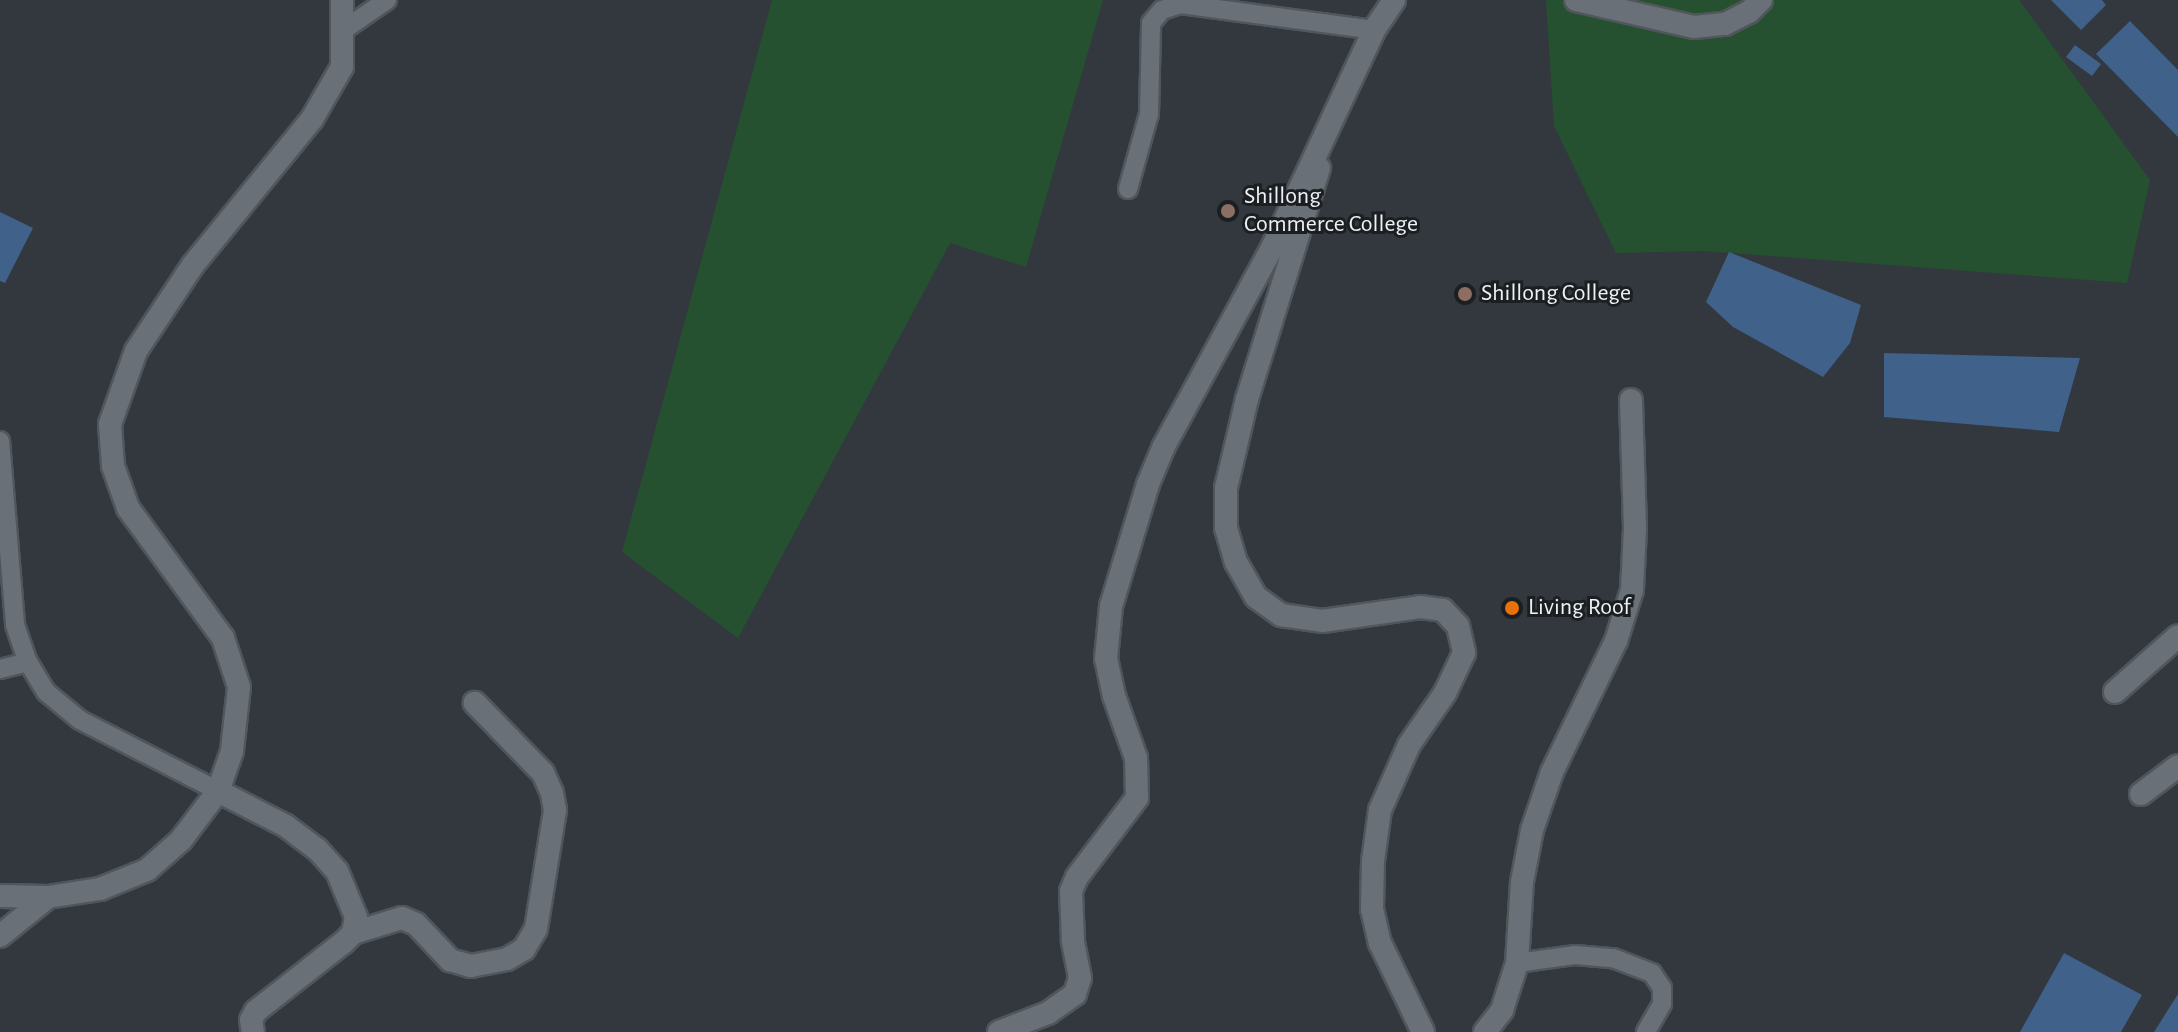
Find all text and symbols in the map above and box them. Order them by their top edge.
place label: Shillong Commerce College [1244,183,1418,239]
marker: Shillong Commerce College [1219,202,1237,220]
place label: Shillong College [1481,280,1631,308]
marker: Shillong College [1456,285,1474,303]
place label: Living Roof [1528,594,1631,622]
marker: Living Roof [1503,599,1521,617]

